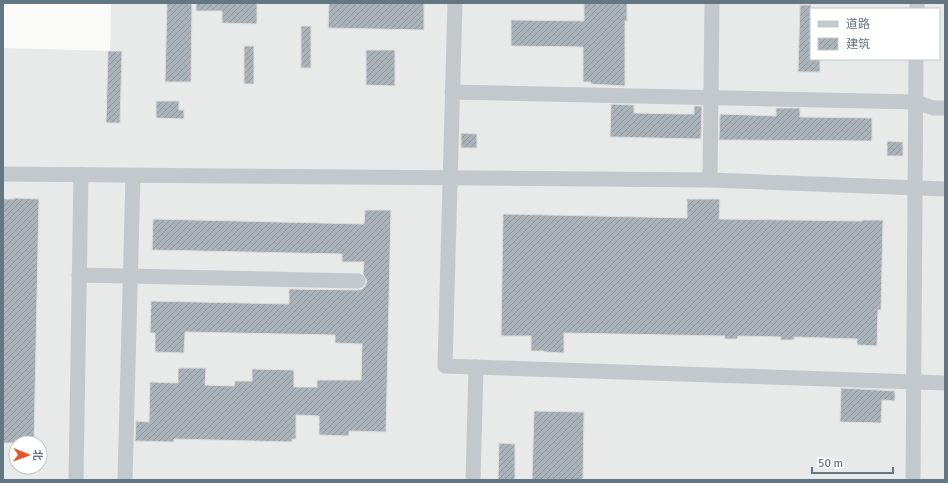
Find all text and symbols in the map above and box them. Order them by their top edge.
legend [810,8,940,60]
text: 道路 [846,17,870,32]
text: 建筑 [846,37,870,52]
north arrow [8,435,48,475]
scale bar [812,449,893,475]
text: 北 [31,450,44,461]
text: 50 m [818,456,843,471]

